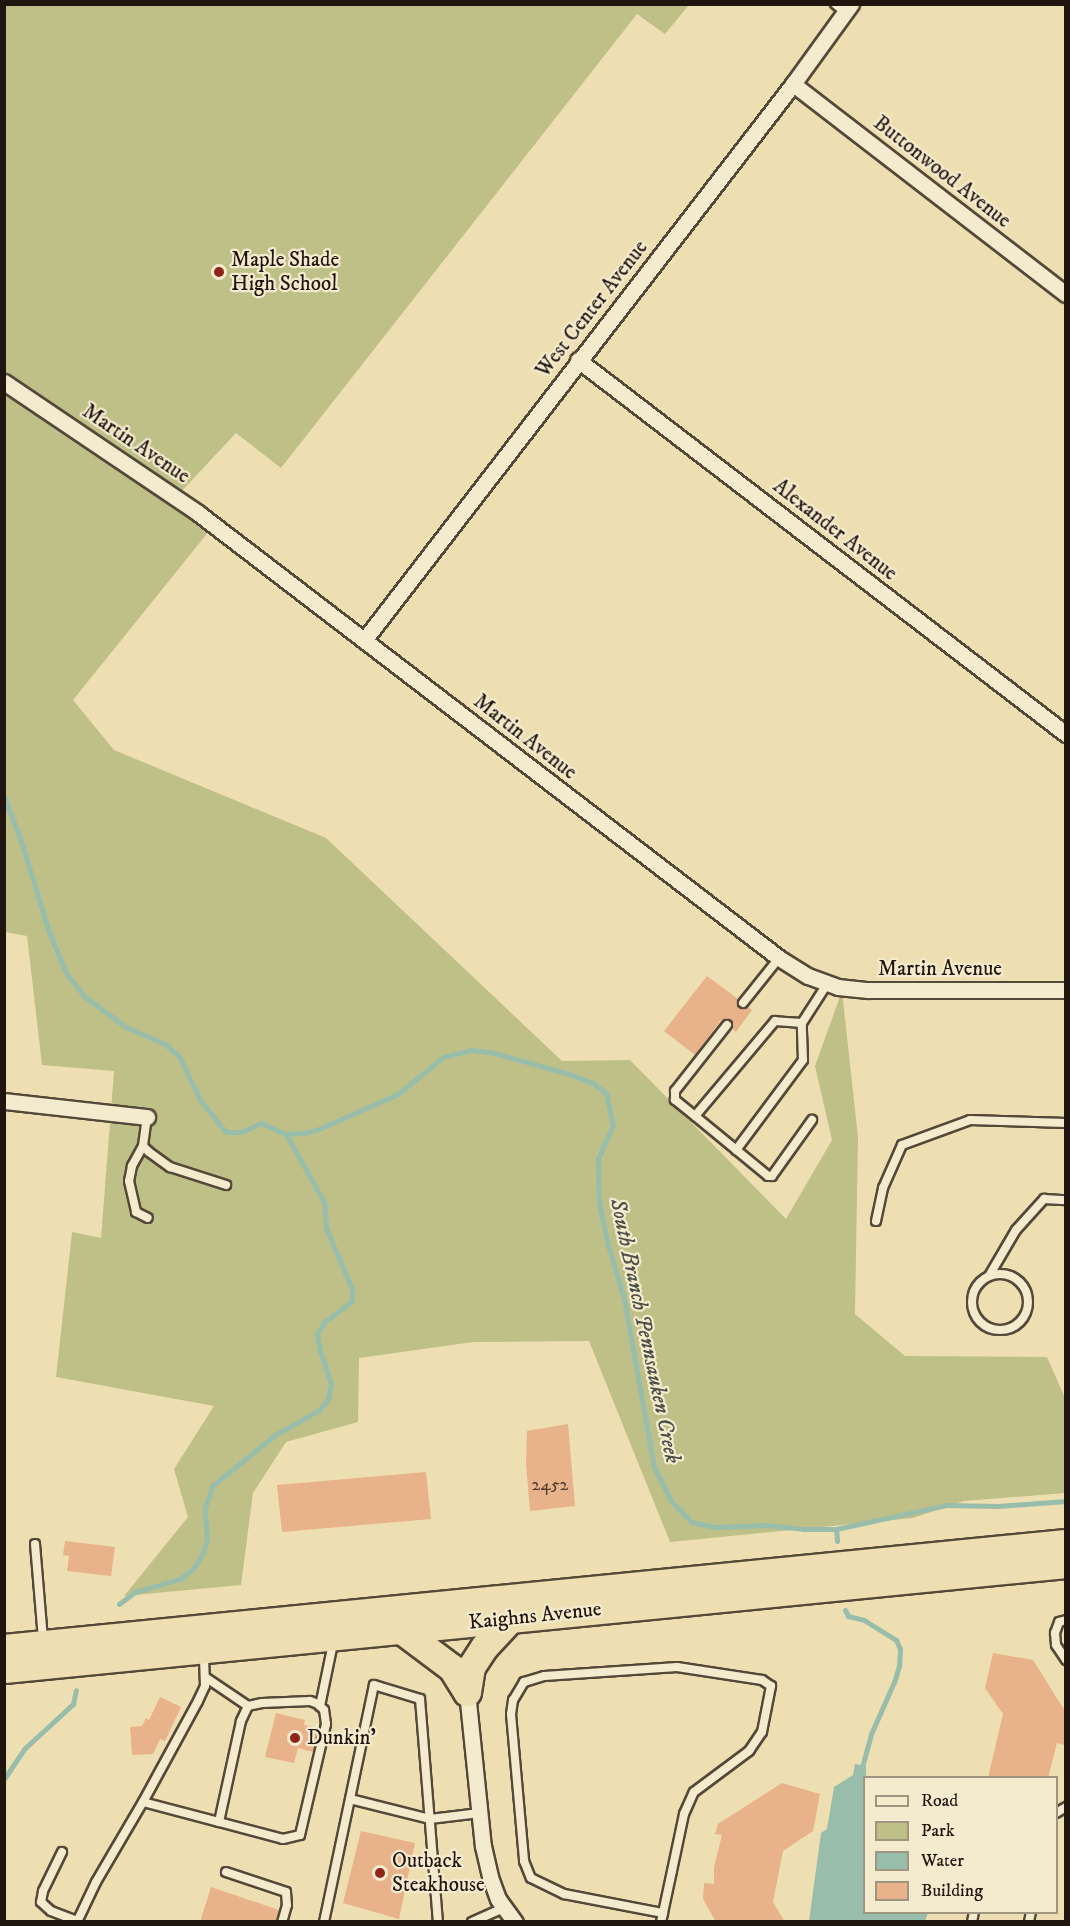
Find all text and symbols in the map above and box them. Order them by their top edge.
street label: Buttonwood Avenue [868,111,1016,233]
street label: West Center Avenue [531,235,653,383]
place label: Maple Shade High School [231,247,339,297]
marker: Maple Shade High School [212,265,226,279]
street label: Martin Avenue [78,399,194,489]
street label: Alexander Avenue [768,474,902,586]
street label: Martin Avenue [468,689,582,785]
street label: Martin Avenue [878,956,1002,982]
water label: South Branch Pennsauken Creek [604,1196,686,1466]
house number: 2452 [532,1474,568,1496]
street label: Kaighns Avenue [467,1596,603,1636]
place label: Dunkin' [307,1725,376,1751]
marker: Dunkin' [288,1731,302,1745]
legend [863,1776,1058,1914]
text: Road [921,1790,958,1812]
text: Park [921,1820,955,1842]
place label: Outback Steakhouse [392,1848,485,1898]
text: Water [921,1850,964,1872]
marker: Outback Steakhouse [373,1866,387,1880]
text: Building [921,1880,983,1902]

